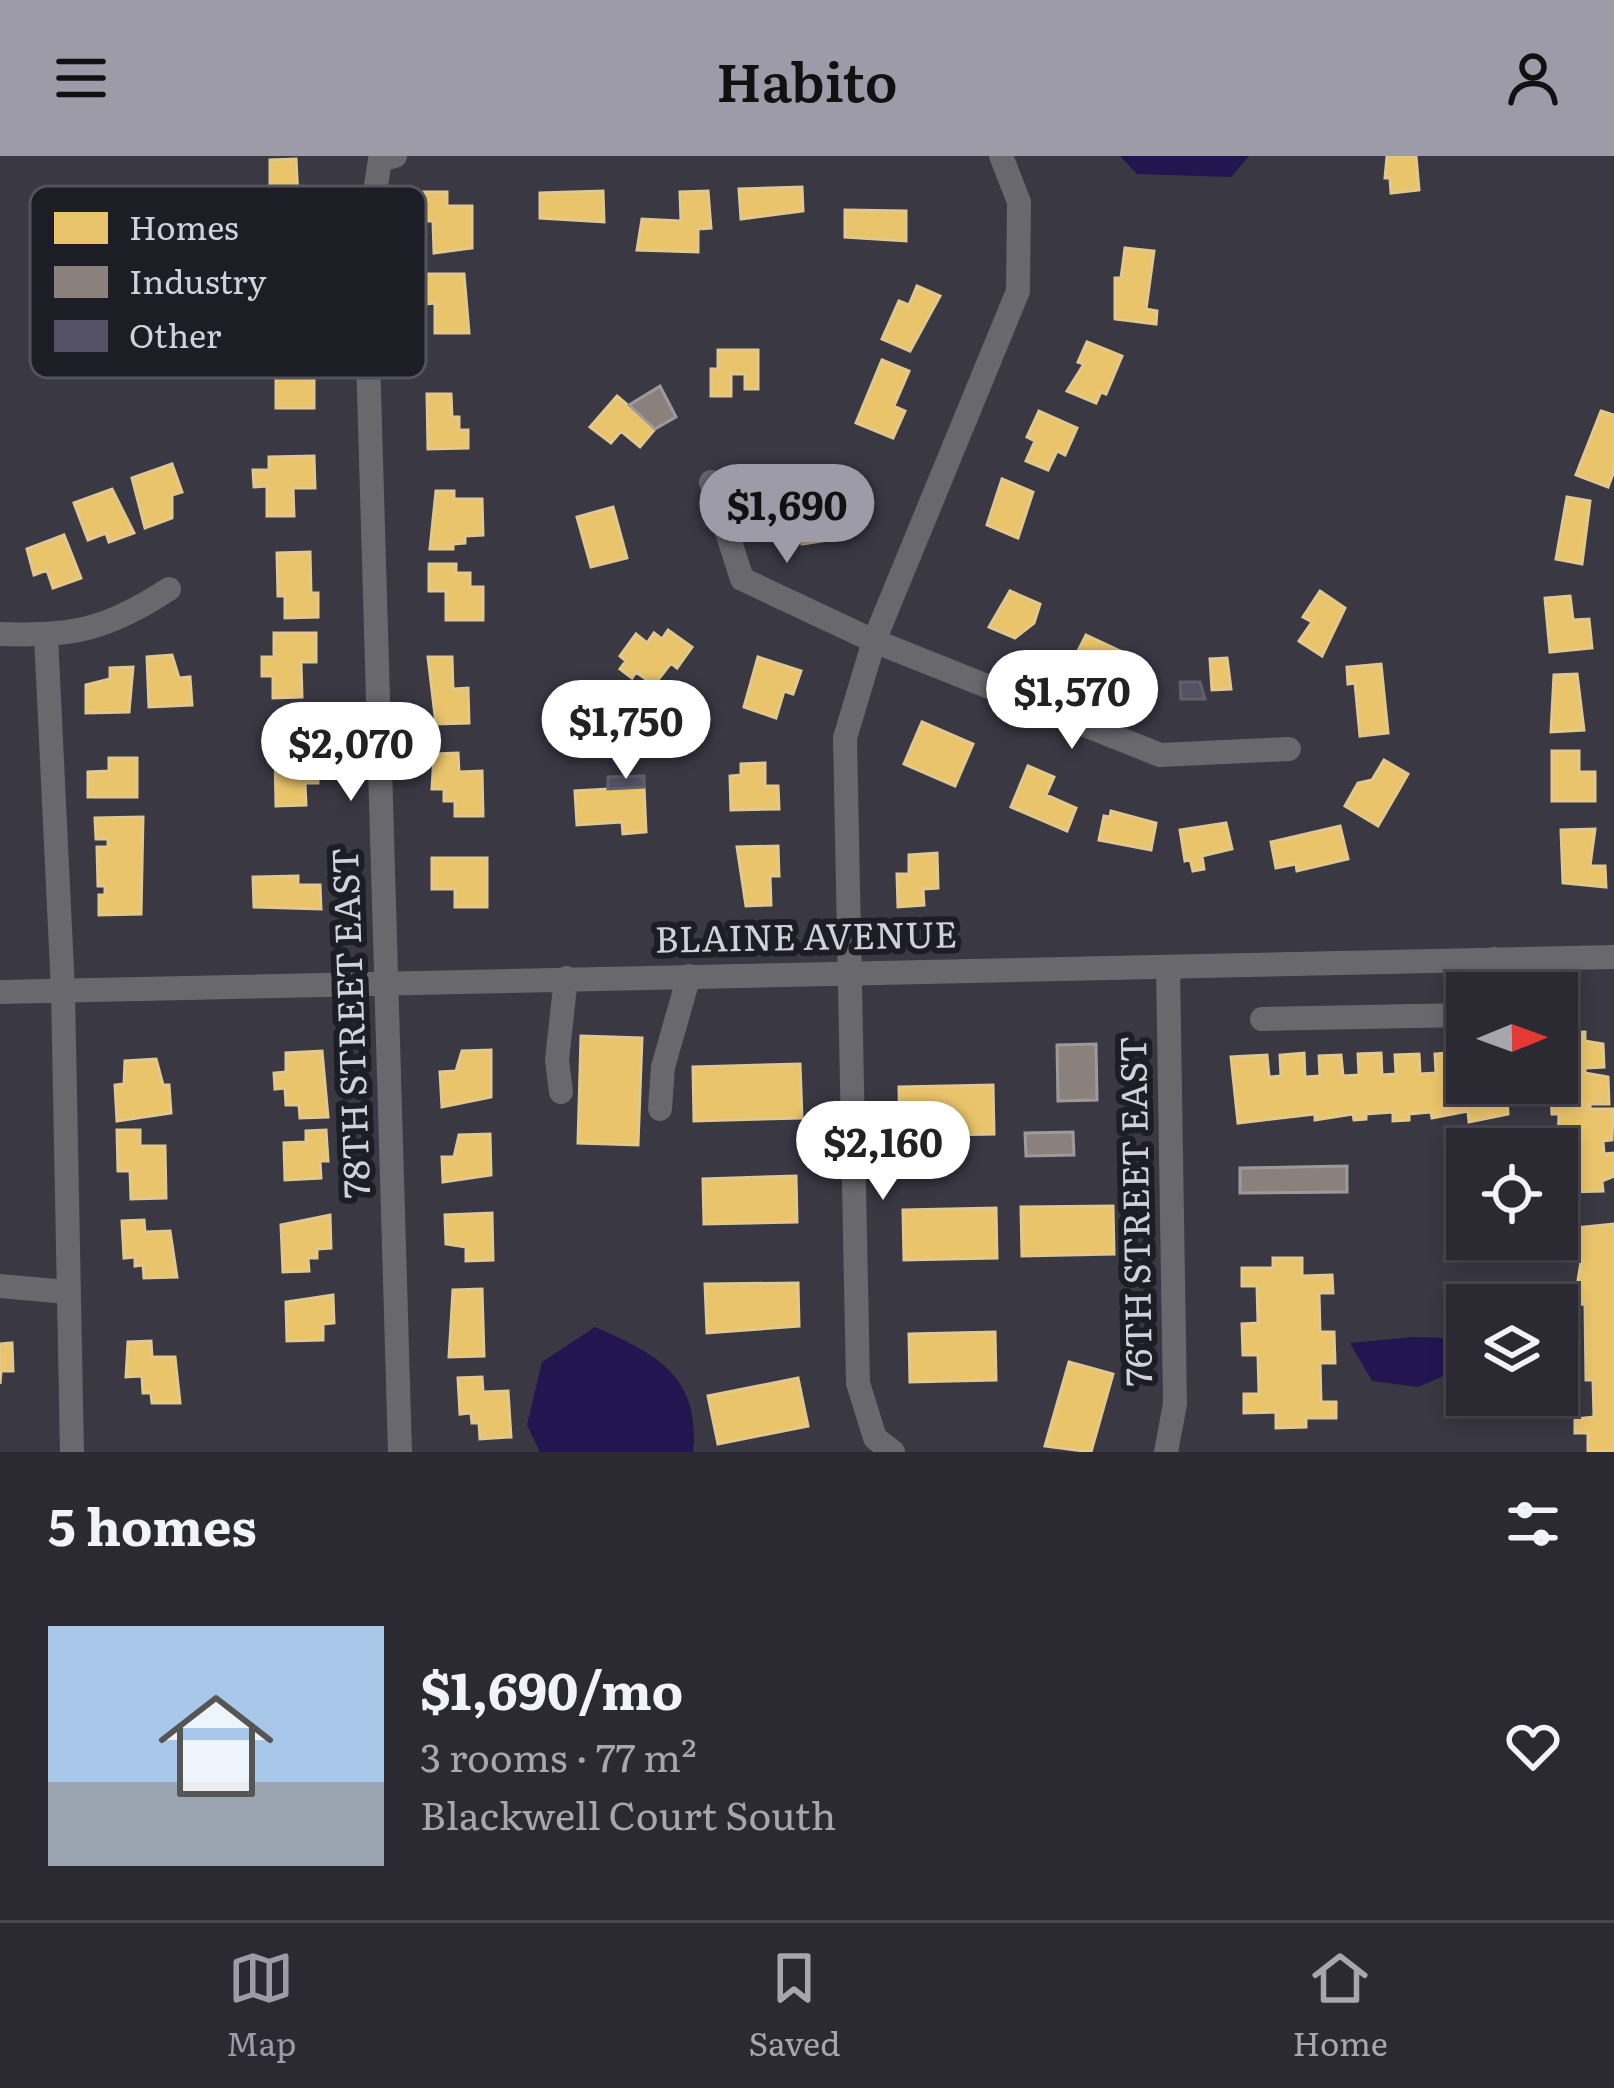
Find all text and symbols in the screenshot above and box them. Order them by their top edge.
text: Habito [716,38,898,119]
icon: menu [48,45,114,111]
icon: person [1500,45,1566,111]
legend [30,186,426,378]
text: Homes [129,201,239,250]
text: Industry [129,255,267,304]
text: Other [129,309,222,358]
pin: $1,690 [689,464,885,566]
text: $1,690 [726,474,848,532]
pin: $1,570 [974,650,1170,752]
text: $1,570 [1013,660,1131,718]
pin: $1,750 [528,680,724,782]
text: $1,750 [569,690,683,748]
pin: $2,070 [253,702,449,804]
text: $2,070 [288,712,414,770]
street label: 78TH STREET EAST [316,847,381,1199]
street label: BLAINE AVENUE [654,905,958,964]
north arrow [1446,972,1578,1104]
map controls [1446,972,1578,1416]
street label: 76TH STREET EAST [1104,1035,1163,1387]
pin: $2,160 [785,1101,981,1203]
text: $2,160 [823,1111,943,1169]
button: locate [1446,1128,1578,1260]
button: layers [1446,1284,1578,1416]
text: 5 homes [48,1486,257,1562]
icon: filters [1500,1491,1566,1557]
text: $1,690/mo [420,1650,683,1726]
icon: home [144,1674,288,1818]
icon: heart [1500,1713,1566,1779]
text: 3 rooms · 77 m² [420,1726,697,1784]
text: Blackwell Court South [420,1784,836,1842]
tab: Map [226,1945,296,2066]
tab: Saved [749,1945,840,2066]
tab: Home [1293,1945,1388,2066]

